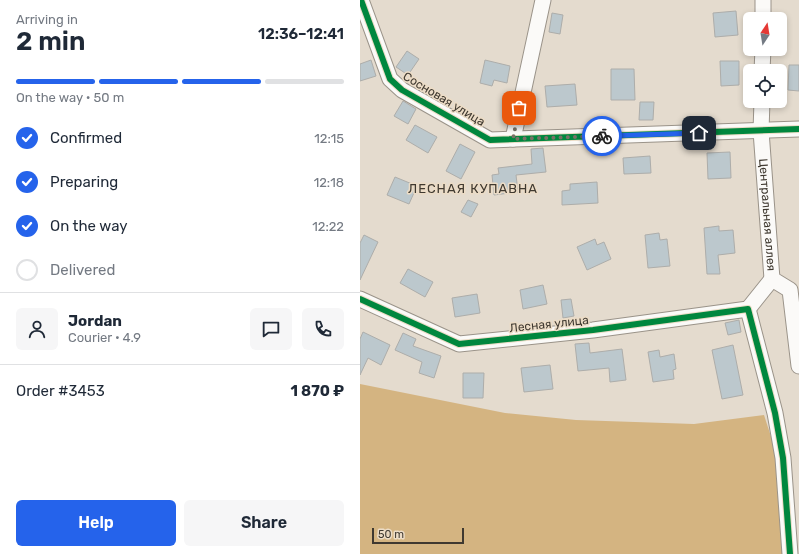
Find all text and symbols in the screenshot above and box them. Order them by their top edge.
text: Arriving in [16,12,78,27]
north arrow [743,12,787,56]
map controls [743,12,787,108]
text: 12:36–12:41 [258,25,344,43]
text: 2 min [16,26,85,57]
button: locate [743,64,787,108]
street label: Сосновая улица [401,69,487,129]
text: On the way · 50 m [16,90,124,105]
pin [502,91,536,125]
icon: bag [508,97,530,119]
courier [582,116,622,156]
pin [682,116,716,150]
icon: home [688,122,710,144]
icon: bike [591,125,613,147]
icon: check [16,127,38,149]
text: Confirmed [50,129,122,147]
text: 12:15 [314,131,344,146]
street label: Центральная аллея [756,158,778,272]
icon: check [16,171,38,193]
text: Preparing [50,173,118,191]
text: 12:18 [314,175,344,190]
district label: ЛЕСНАЯ КУПАВНА [408,181,538,196]
icon: check [16,215,38,237]
text: On the way [50,217,128,235]
text: 12:22 [312,219,344,234]
text: Delivered [50,261,115,279]
button: person [16,308,58,350]
button: chat [250,308,292,350]
button: phone [302,308,344,350]
text: Jordan [68,312,122,330]
street label: Лесная улица [509,313,589,335]
text: Courier · 4.9 [68,330,141,345]
text: Order #3453 [16,382,105,400]
text: 1 870 ₽ [290,382,344,400]
button: Help [16,500,176,546]
button: Share [184,500,344,546]
scale bar [372,526,464,545]
text: 50 m [378,528,404,541]

